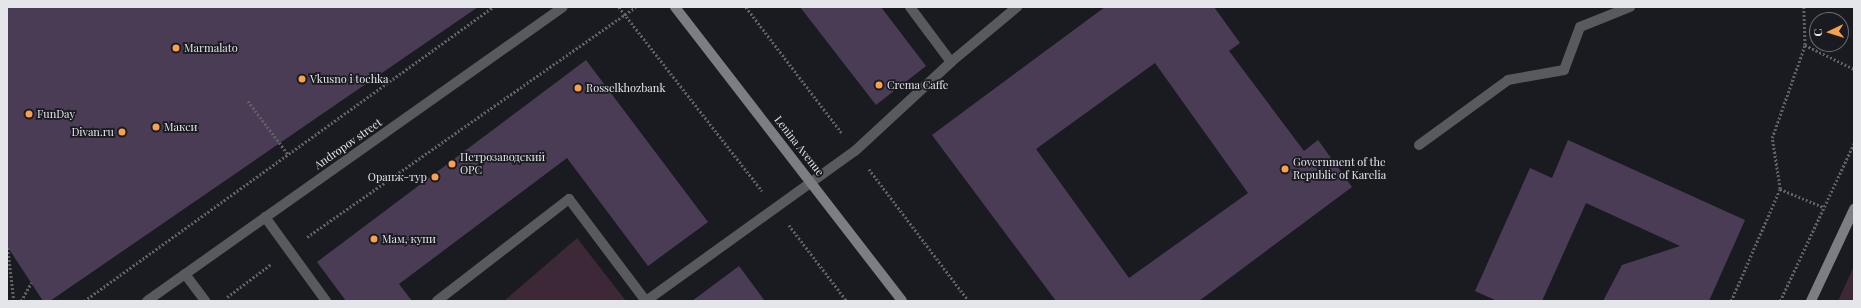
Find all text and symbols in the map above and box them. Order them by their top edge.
north arrow [1809,12,1849,52]
text: С [1810,28,1825,37]
place label: Marmalato [184,41,238,55]
marker: Marmalato [171,43,181,53]
place label: Vkusno i tochka [310,72,389,86]
marker: Vkusno i tochka [297,74,307,84]
place label: Crema Caffe [887,78,948,92]
marker: Crema Caffe [874,80,884,90]
place label: Rosselkhozbank [586,81,665,95]
marker: Rosselkhozbank [573,83,583,93]
place label: FunDay [37,107,75,121]
marker: FunDay [24,109,34,119]
street label: Lenina Avenue [771,113,827,179]
street label: Andropov street [312,116,384,172]
place label: Макси [164,120,197,134]
marker: Макси [151,122,161,132]
place label: Divan.ru [71,125,114,139]
marker: Divan.ru [117,127,127,137]
place label: Петрозаводский ОРС [460,151,545,177]
place label: Government of the Republic of Karelia [1293,156,1386,182]
marker: Петрозаводский ОРС [447,159,457,169]
marker: Government of the Republic of Karelia [1280,164,1290,174]
place label: Оранж-тур [368,170,427,184]
marker: Оранж-тур [430,172,440,182]
place label: Мам, купи [382,232,436,246]
marker: Мам, купи [369,234,379,244]

